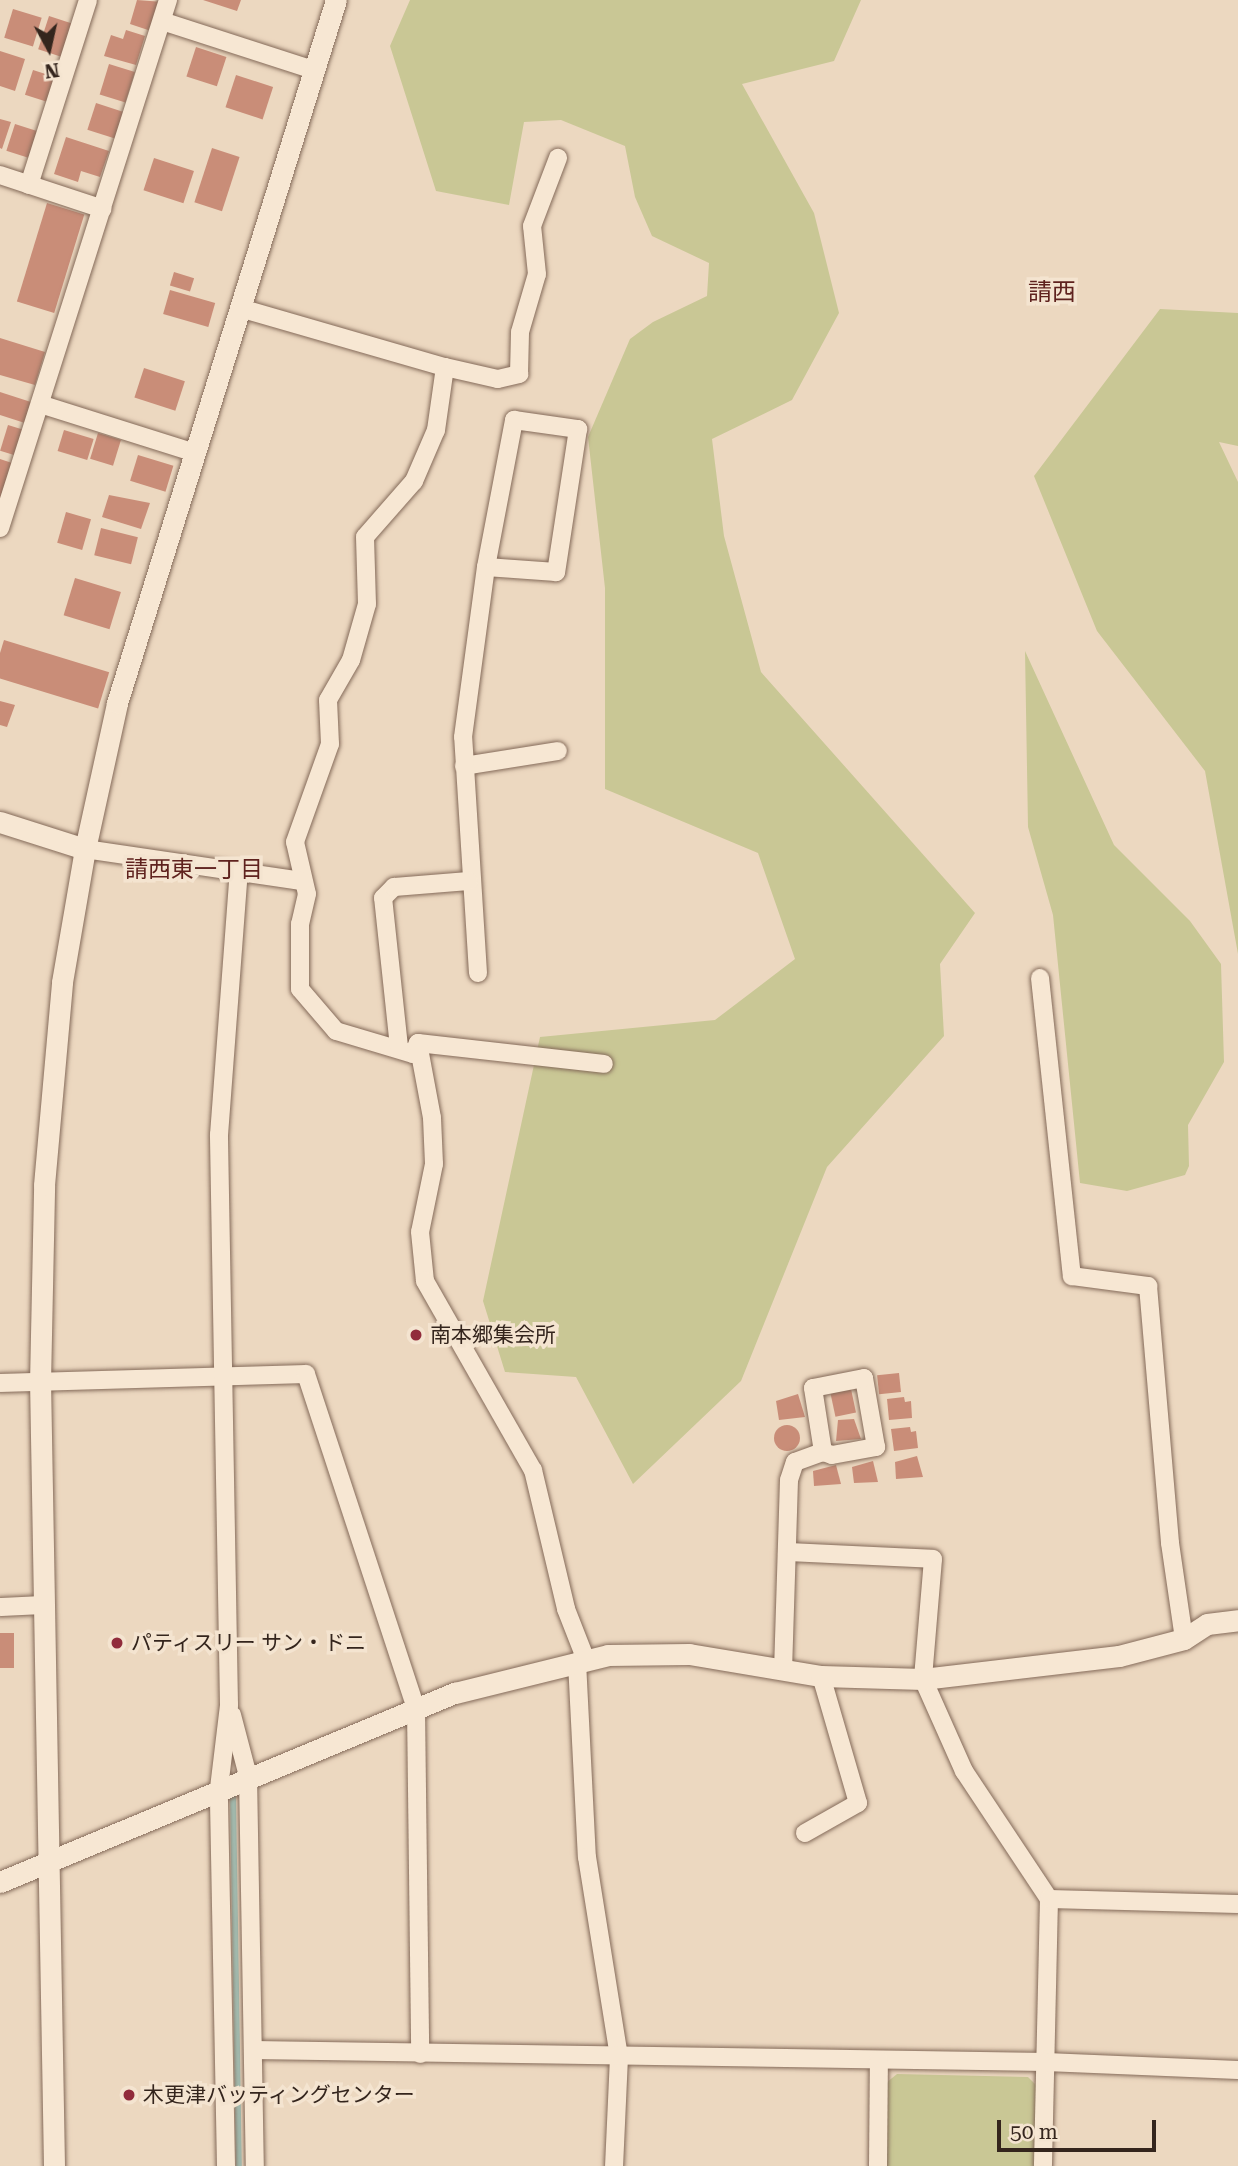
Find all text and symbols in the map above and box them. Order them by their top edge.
north arrow [14,14,84,84]
text: N [43,58,61,83]
district label: 請西 [1028,279,1076,307]
district label: 請西東一丁目 [125,856,263,884]
place label: 南本郷集会所 [430,1322,556,1348]
marker: 南本郷集会所 [408,1327,424,1343]
place label: パティスリー サン・ドニ [131,1630,367,1656]
marker: パティスリー サン・ドニ [109,1635,125,1651]
place label: 木更津バッティングセンター [143,2082,416,2108]
marker: 木更津バッティングセンター [121,2087,137,2103]
scale bar [1000,2106,1159,2150]
text: 50 m [1010,2120,1058,2144]

